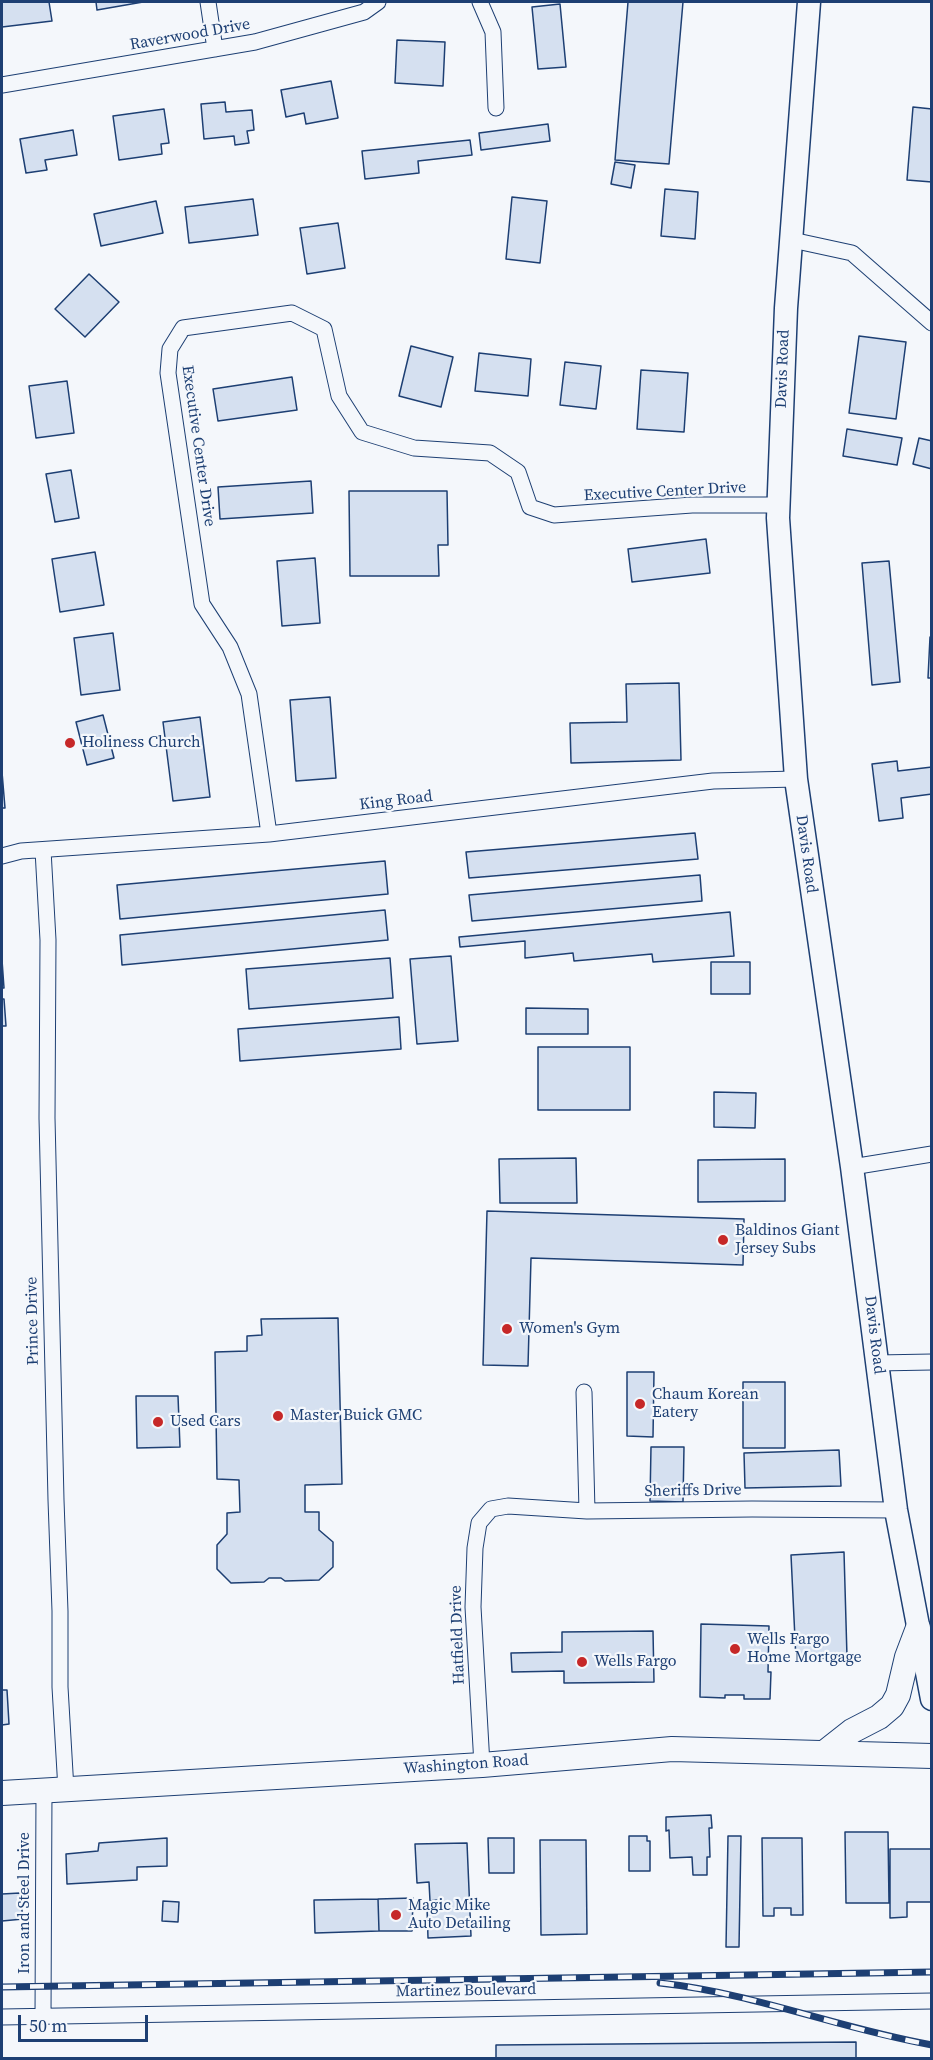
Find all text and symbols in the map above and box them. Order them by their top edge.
street label: Raverwood Drive [128,15,252,55]
street label: Davis Road [772,329,794,409]
street label: Executive Center Drive [177,364,219,528]
street label: Executive Center Drive [583,478,747,506]
place label: Holiness Church [82,733,201,753]
marker: Holiness Church [63,736,77,750]
street label: King Road [358,787,434,815]
street label: Davis Road [791,814,821,894]
place label: Baldinos Giant Jersey Subs [735,1221,840,1259]
marker: Baldinos Giant Jersey Subs [716,1233,730,1247]
street label: Prince Drive [23,1276,43,1366]
street label: Davis Road [860,1295,888,1375]
place label: Women's Gym [519,1319,620,1339]
marker: Women's Gym [500,1322,514,1336]
place label: Chaum Korean Eatery [652,1385,759,1423]
marker: Chaum Korean Eatery [633,1397,647,1411]
place label: Master Buick GMC [290,1406,422,1426]
marker: Master Buick GMC [271,1409,285,1423]
place label: Used Cars [170,1412,241,1432]
marker: Used Cars [151,1415,165,1429]
street label: Sheriffs Drive [644,1481,742,1501]
street label: Hatfield Drive [447,1585,469,1685]
place label: Wells Fargo Home Mortgage [747,1630,862,1668]
marker: Wells Fargo Home Mortgage [728,1642,742,1656]
place label: Wells Fargo [594,1652,677,1672]
marker: Wells Fargo [575,1655,589,1669]
street label: Washington Road [403,1751,529,1779]
street label: Iron and Steel Drive [15,1832,35,1974]
place label: Magic Mike Auto Detailing [408,1896,510,1934]
marker: Magic Mike Auto Detailing [389,1908,403,1922]
street label: Martinez Boulevard [396,1980,536,2002]
scale bar [21,2003,152,2041]
text: 50 m [29,2013,67,2038]

